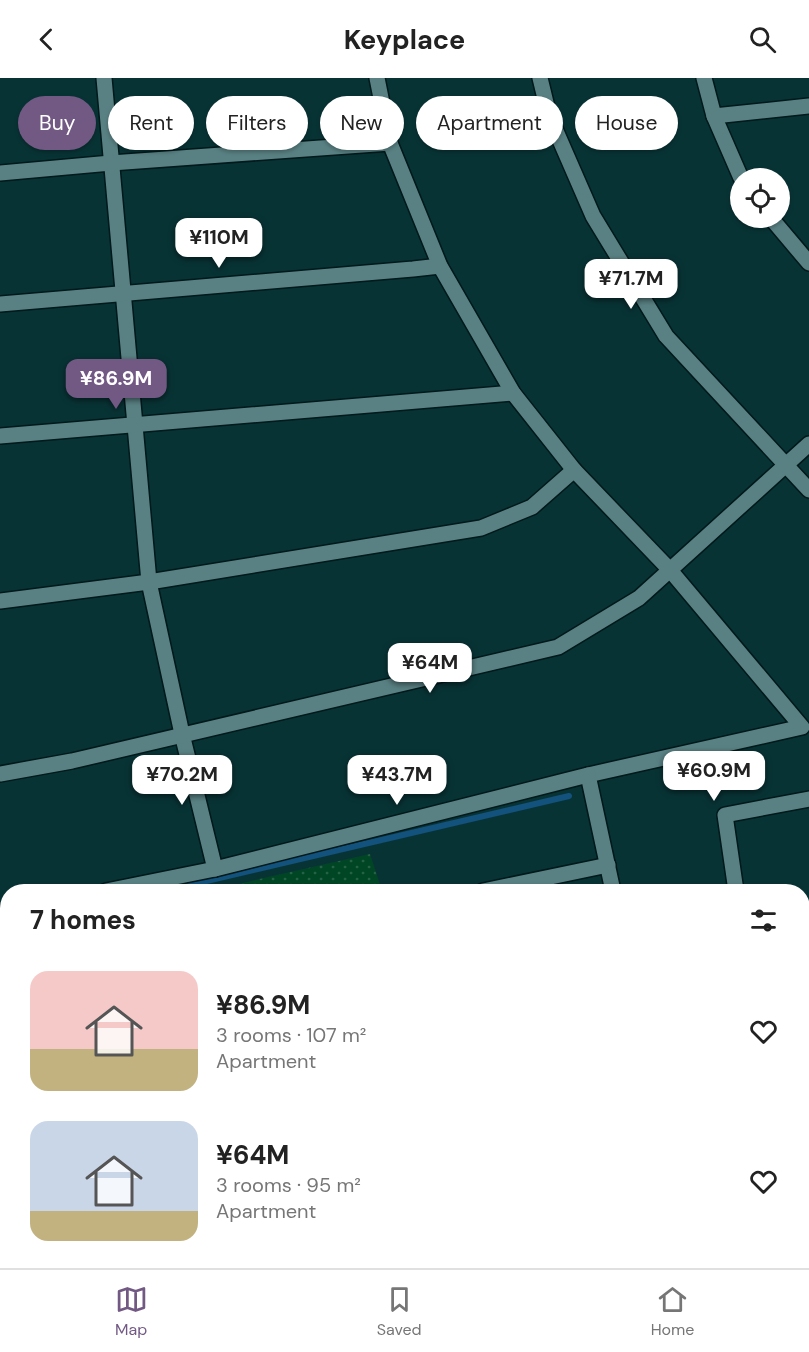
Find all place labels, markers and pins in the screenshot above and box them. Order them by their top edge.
pin: ¥110M [177,218,261,269]
pin: ¥71.7M [582,259,680,310]
pin: ¥86.9M [67,359,165,410]
pin: ¥64M [394,643,466,694]
pin: ¥60.9M [665,751,763,802]
pin: ¥70.2M [133,755,231,806]
pin: ¥43.7M [348,755,446,806]

